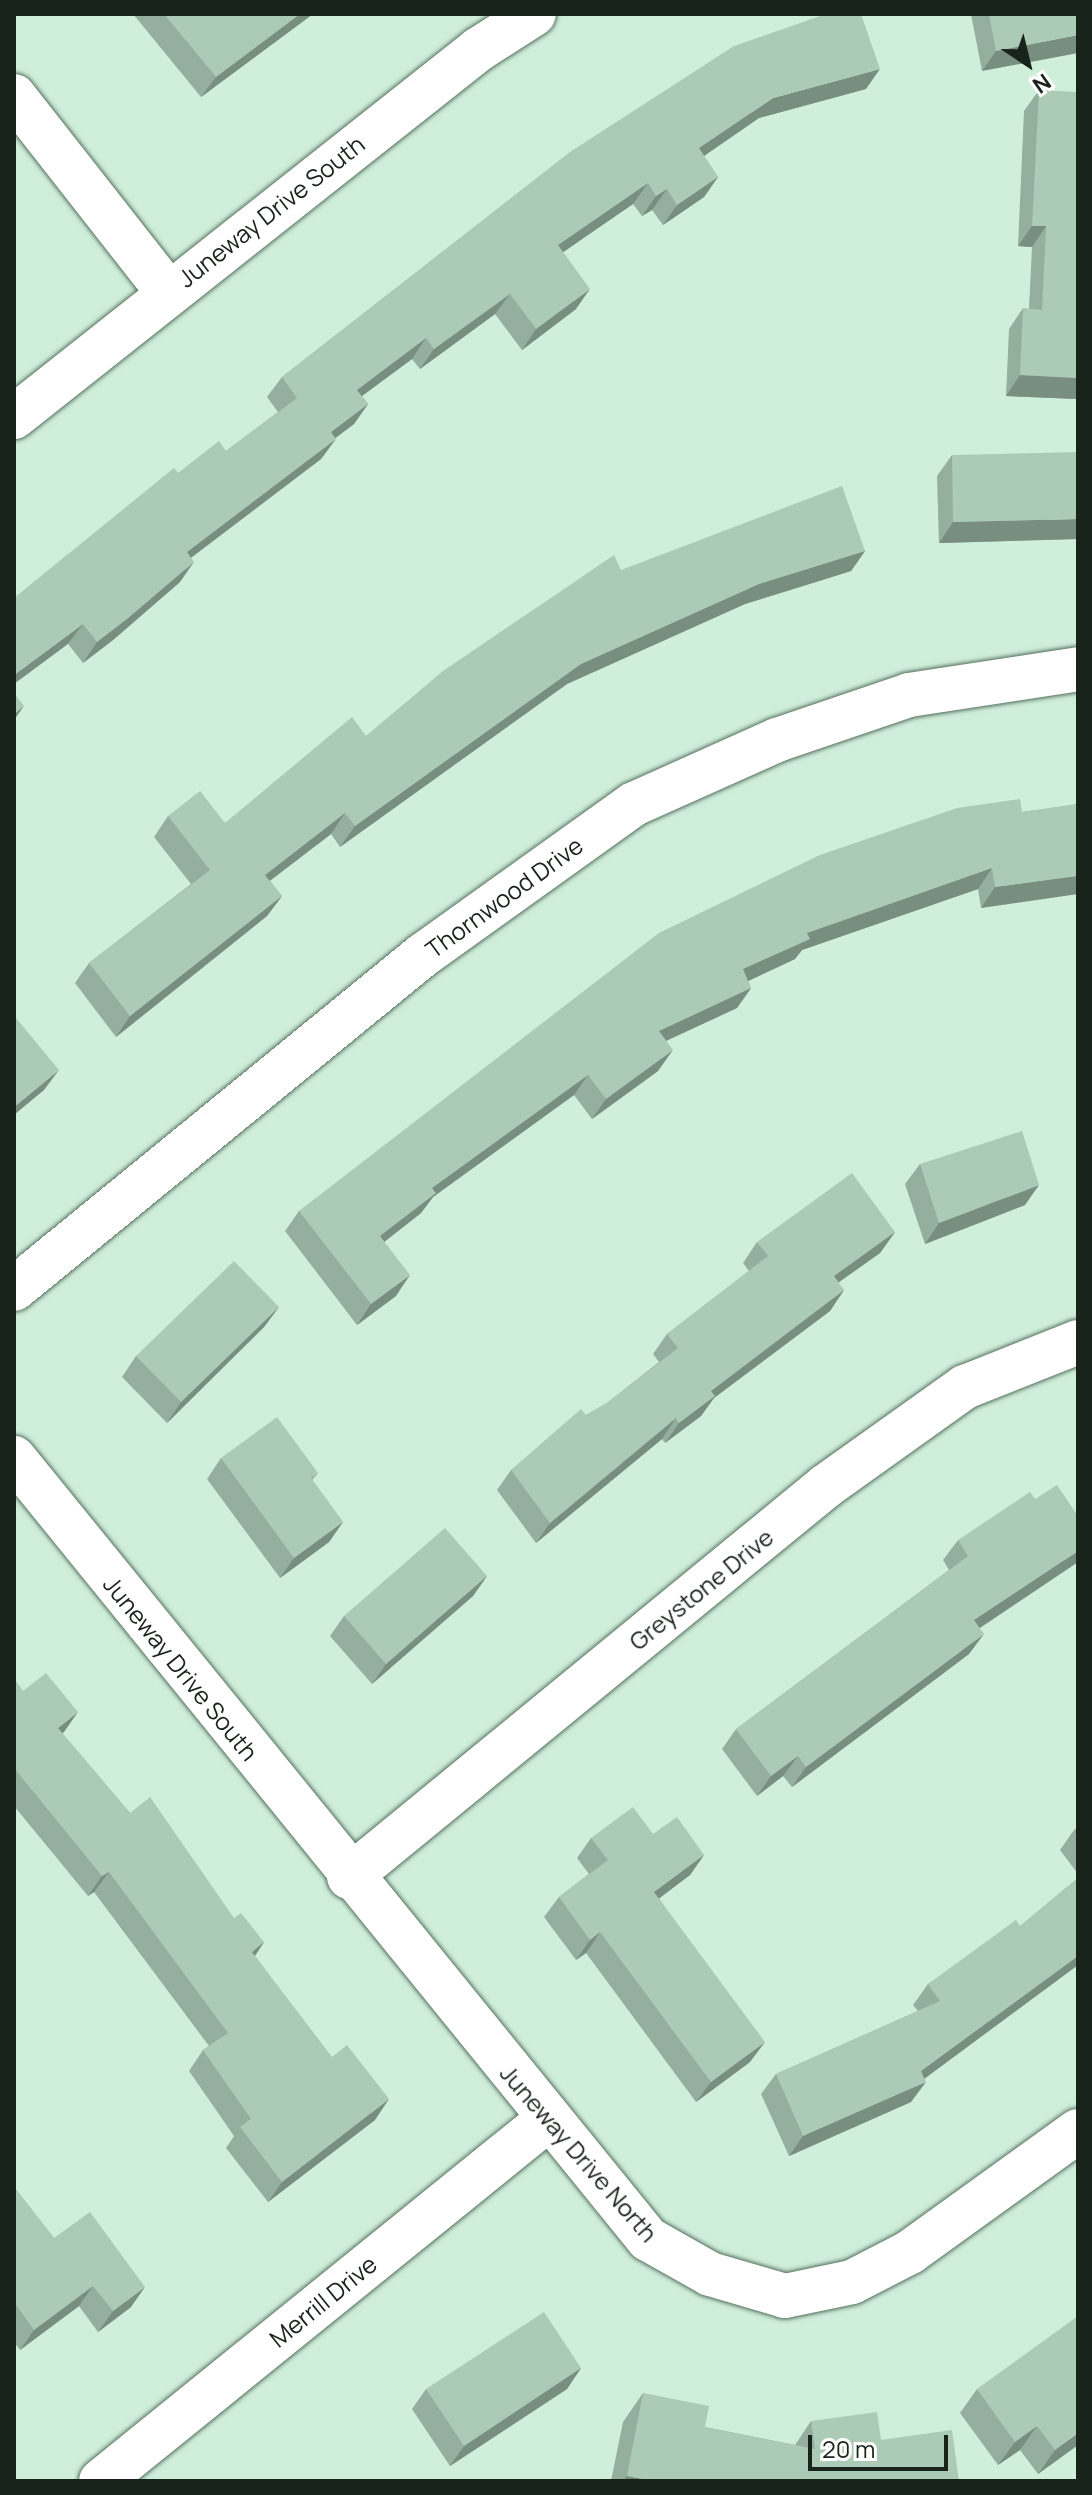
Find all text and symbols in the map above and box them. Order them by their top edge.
north arrow [988,24,1068,104]
text: N [1027,67,1057,100]
street label: Juneway Drive South [172,129,370,293]
street label: Thornwood Drive [420,830,588,964]
street label: Greystone Drive [623,1522,779,1656]
street label: Juneway Drive South [98,1570,264,1766]
street label: Juneway Drive North [494,2059,664,2247]
street label: Merrill Drive [264,2249,382,2353]
scale bar [812,2419,952,2469]
text: 20 m [822,2432,875,2465]

